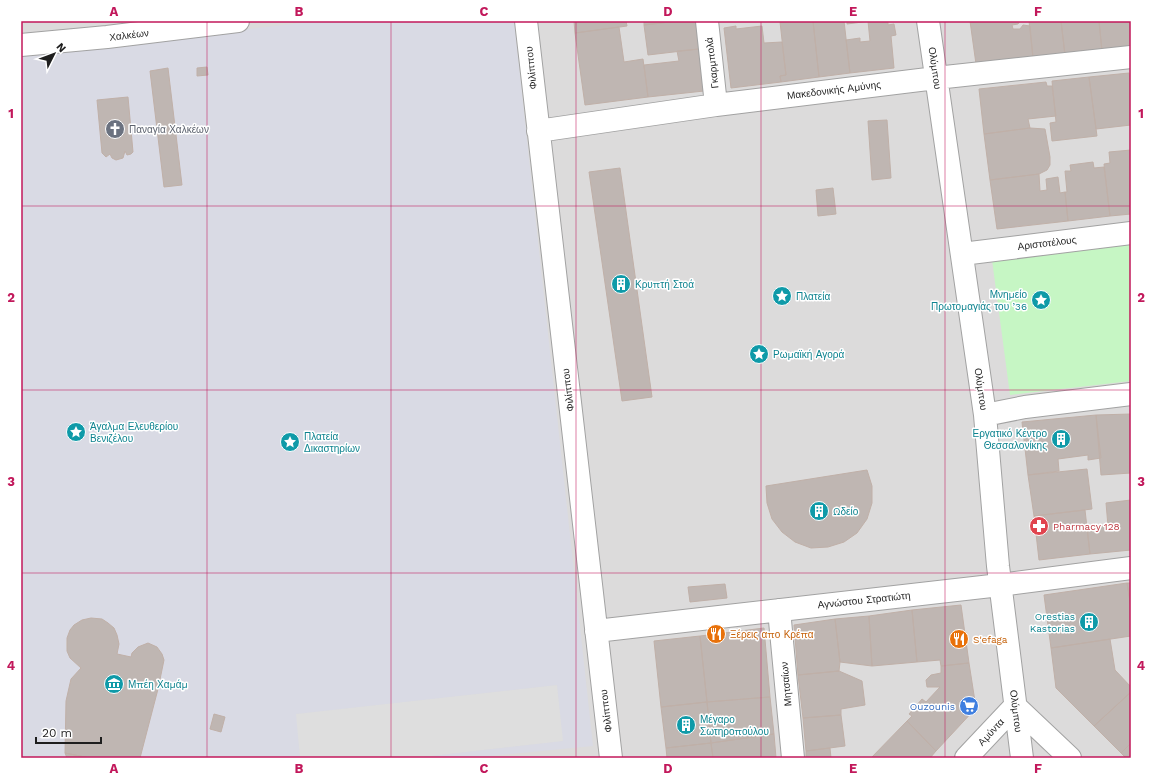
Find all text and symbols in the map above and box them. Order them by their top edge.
text: A [110,4,119,19]
text: B [295,4,304,19]
text: C [480,4,489,19]
text: D [663,4,673,19]
text: E [849,4,857,19]
text: F [1034,4,1042,19]
street label: Χαλκέων [109,27,149,43]
north arrow [34,34,74,74]
street label: Γκαρμπολά [703,37,721,89]
text: N [54,40,69,55]
street label: Φιλίππου [523,46,539,90]
street label: Ολύμπου [927,46,943,90]
street label: Μακεδονικής Αμύνης [786,79,882,101]
text: 1 [8,106,14,121]
text: 1 [1138,106,1144,121]
church icon: Παναγία Χαλκέων [104,118,126,140]
place label: Παναγία Χαλκέων [129,124,209,135]
street label: Αριστοτέλους [1017,234,1077,252]
building icon: Κρυπτή Στοά [610,273,632,295]
place label: Κρυπτή Στοά [635,279,694,290]
place icon: Πλατεία [771,285,793,307]
place label: Μνημείο Πρωτομαγιάς του ’36 [931,289,1027,312]
place icon: Μνημείο Πρωτομαγιάς του ’36 [1030,289,1052,311]
text: 2 [7,290,15,305]
text: 2 [1137,290,1145,305]
place label: Πλατεία [796,291,830,302]
place icon: Ρωμαϊκή Αγορά [748,343,770,365]
place label: Ρωμαϊκή Αγορά [773,349,844,360]
street label: Ολύμπου [973,367,989,411]
street label: Φιλίππου [560,368,576,412]
place icon: Άγαλμα Ελευθερίου Βενιζέλου [65,421,87,443]
place label: Άγαλμα Ελευθερίου Βενιζέλου [90,421,178,445]
place label: Εργατικό Κέντρο Θεσσαλονίκης [973,428,1047,451]
building icon: Εργατικό Κέντρο Θεσσαλονίκης [1050,428,1072,450]
place icon: Πλατεία Δικαστηρίων [279,431,301,453]
place label: Πλατεία Δικαστηρίων [304,431,360,454]
text: 3 [7,474,15,489]
text: 3 [1137,474,1145,489]
building icon: Ωδείο [808,500,830,522]
place label: Ωδείο [833,506,859,517]
pharmacy icon: Pharmacy 128 [1028,515,1050,537]
place label: Pharmacy 128 [1053,521,1120,532]
street label: Αγνώστου Στρατιώτη [817,590,911,610]
place label: Orestias Kastorias [1030,611,1075,634]
building icon: Orestias Kastorias [1078,611,1100,633]
restaurant icon: Ξέρεις απο Κρέπα [705,623,727,645]
restaurant icon: S'efaga [948,628,970,650]
place label: Ξέρεις απο Κρέπα [730,629,814,640]
place label: S'efaga [973,634,1008,645]
text: 4 [7,658,16,673]
text: 4 [1137,658,1146,673]
street label: Μητσαίων [779,661,793,707]
museum icon: Μπέη Χαμάμ [103,673,125,695]
place label: Μπέη Χαμάμ [128,679,188,690]
street label: Φιλίππου [598,689,614,733]
street label: Ολύμπου [1008,689,1024,733]
supermarket icon: Ouzounis [958,695,980,717]
place label: Ouzounis [910,701,955,712]
building icon: Μέγαρο Σωτηροπούλου [675,714,697,736]
place label: Μέγαρο Σωτηροπούλου [700,714,769,737]
street label: Αμύντα [976,716,1006,748]
scale bar [36,719,101,745]
text: 20 m [42,726,72,740]
text: A [110,761,119,776]
text: B [295,761,304,776]
text: C [480,761,489,776]
text: D [663,761,673,776]
text: E [849,761,857,776]
text: F [1034,761,1042,776]

